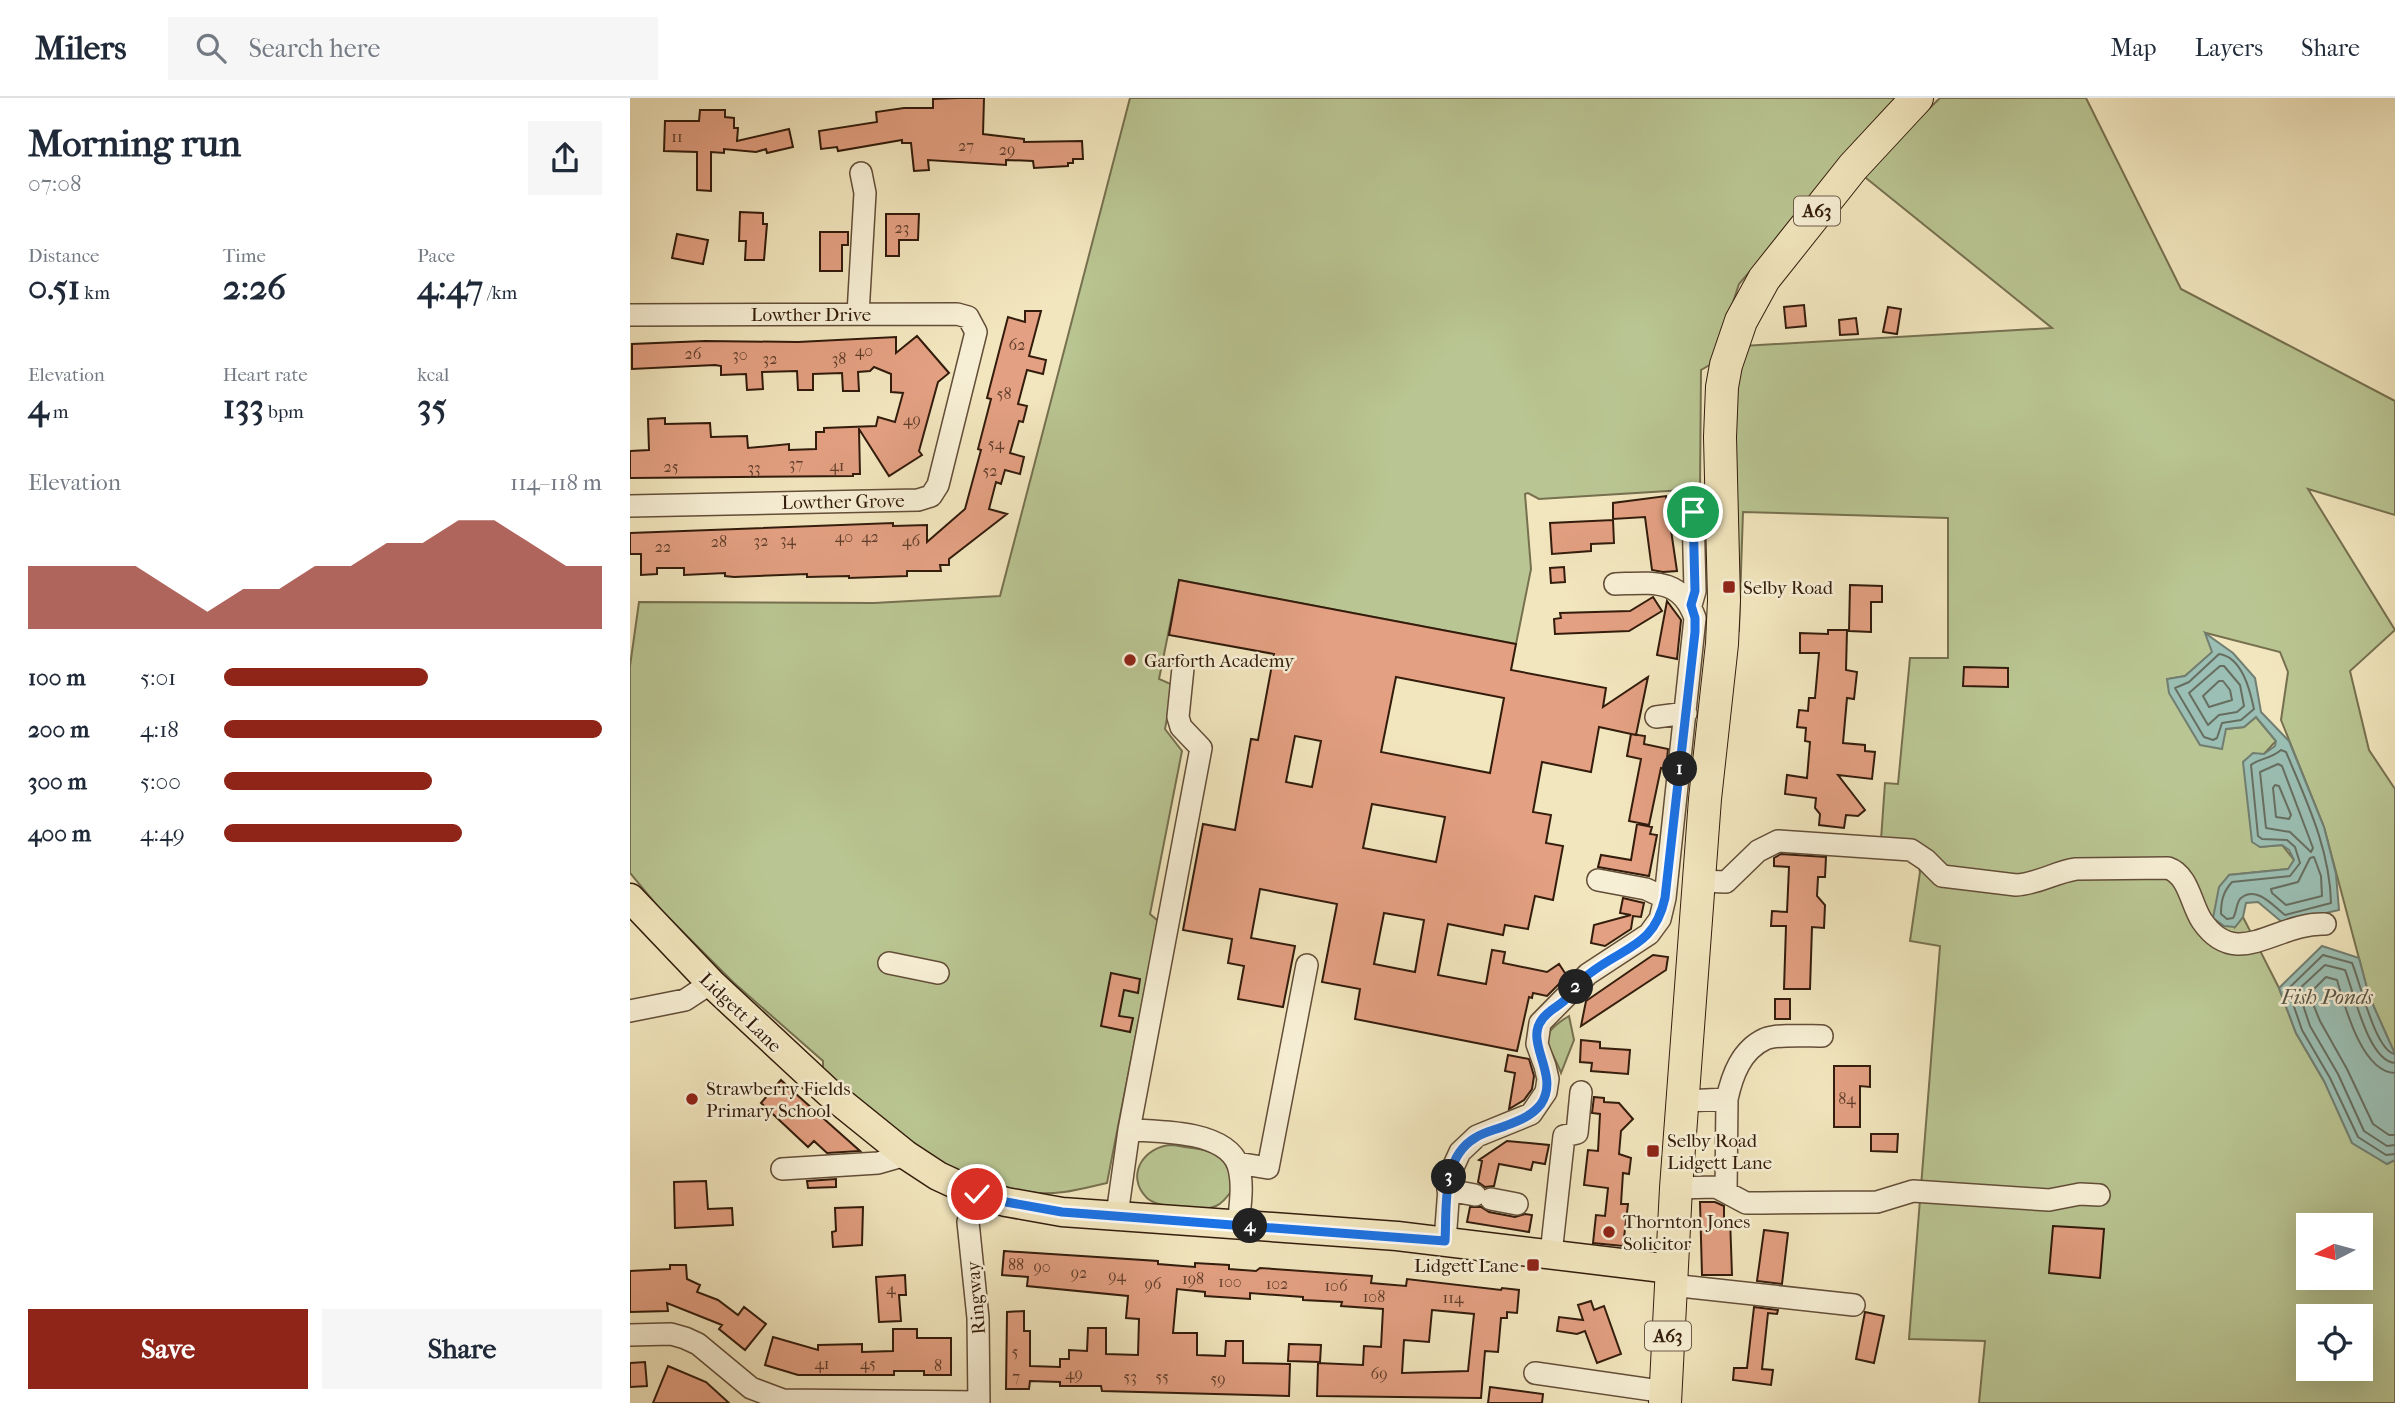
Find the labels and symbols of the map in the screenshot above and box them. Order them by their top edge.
house number: 11 [671,127,683,146]
house number: 27 [958,136,974,155]
house number: 29 [999,140,1015,159]
road number: A63 [1794,196,1840,226]
house number: 23 [895,218,909,237]
street label: Lowther Drive [751,304,871,326]
house number: 62 [1009,335,1025,354]
house number: 40 [855,341,873,360]
house number: 26 [685,344,702,363]
house number: 30 [732,345,748,364]
house number: 32 [763,349,777,368]
house number: 38 [832,349,846,368]
house number: 58 [997,384,1011,403]
house number: 49 [903,410,921,429]
house number: 54 [988,434,1005,453]
house number: 37 [789,454,803,473]
house number: 41 [829,456,845,475]
house number: 25 [663,457,679,476]
house number: 33 [747,458,761,477]
house number: 52 [982,461,998,480]
pin [1663,482,1723,542]
street label: Lowther Grove [781,490,905,514]
house number: 40 [835,527,853,546]
house number: 42 [861,527,879,546]
house number: 34 [780,530,797,549]
house number: 32 [754,531,768,550]
house number: 46 [902,531,920,550]
house number: 28 [711,532,727,551]
house number: 22 [655,537,671,556]
place label: Selby Road [1743,577,1834,599]
marker: Selby Road [1721,579,1737,595]
place label: Garforth Academy [1144,650,1295,672]
marker: Garforth Academy [1122,652,1138,668]
pin: 1 [1662,752,1698,786]
street label: Lidgett Lane [695,968,786,1057]
pin: 2 [1558,970,1594,1004]
water label: Fish Ponds [2280,985,2373,1009]
place label: Strawberry Fields Primary School [706,1078,850,1122]
house number: 84 [1838,1089,1856,1108]
marker: Strawberry Fields Primary School [684,1091,700,1107]
place label: Selby Road Lidgett Lane [1667,1130,1772,1174]
marker: Selby Road Lidgett Lane [1645,1143,1661,1159]
pin: 3 [1432,1160,1466,1194]
pin [947,1164,1007,1224]
pin: 4 [1232,1208,1268,1244]
place label: Thornton Jones Solicitor [1623,1211,1750,1255]
north arrow [2296,1213,2373,1290]
marker: Thornton Jones Solicitor [1601,1224,1617,1240]
house number: 88 [1008,1255,1024,1274]
place label: Lidgett Lane [1414,1255,1519,1277]
house number: 90 [1033,1257,1051,1276]
marker: Lidgett Lane [1525,1257,1541,1273]
street label: Ringway [962,1259,990,1335]
house number: 92 [1071,1263,1087,1282]
house number: 94 [1108,1266,1126,1285]
house number: 198 [1182,1269,1204,1288]
house number: 100 [1218,1272,1242,1291]
house number: 96 [1144,1274,1162,1293]
house number: 102 [1266,1274,1288,1293]
house number: 106 [1324,1276,1348,1295]
house number: 4 [886,1279,896,1298]
house number: 108 [1363,1287,1385,1306]
house number: 114 [1443,1288,1464,1307]
road number: A63 [1645,1322,1691,1350]
house number: 5 [1012,1342,1019,1361]
house number: 41 [814,1354,830,1373]
house number: 45 [860,1354,876,1373]
house number: 8 [934,1356,942,1375]
house number: 49 [1065,1364,1083,1383]
house number: 69 [1370,1364,1388,1383]
house number: 7 [1012,1367,1020,1386]
house number: 53 [1123,1367,1137,1386]
house number: 55 [1155,1367,1169,1386]
house number: 59 [1210,1369,1226,1388]

